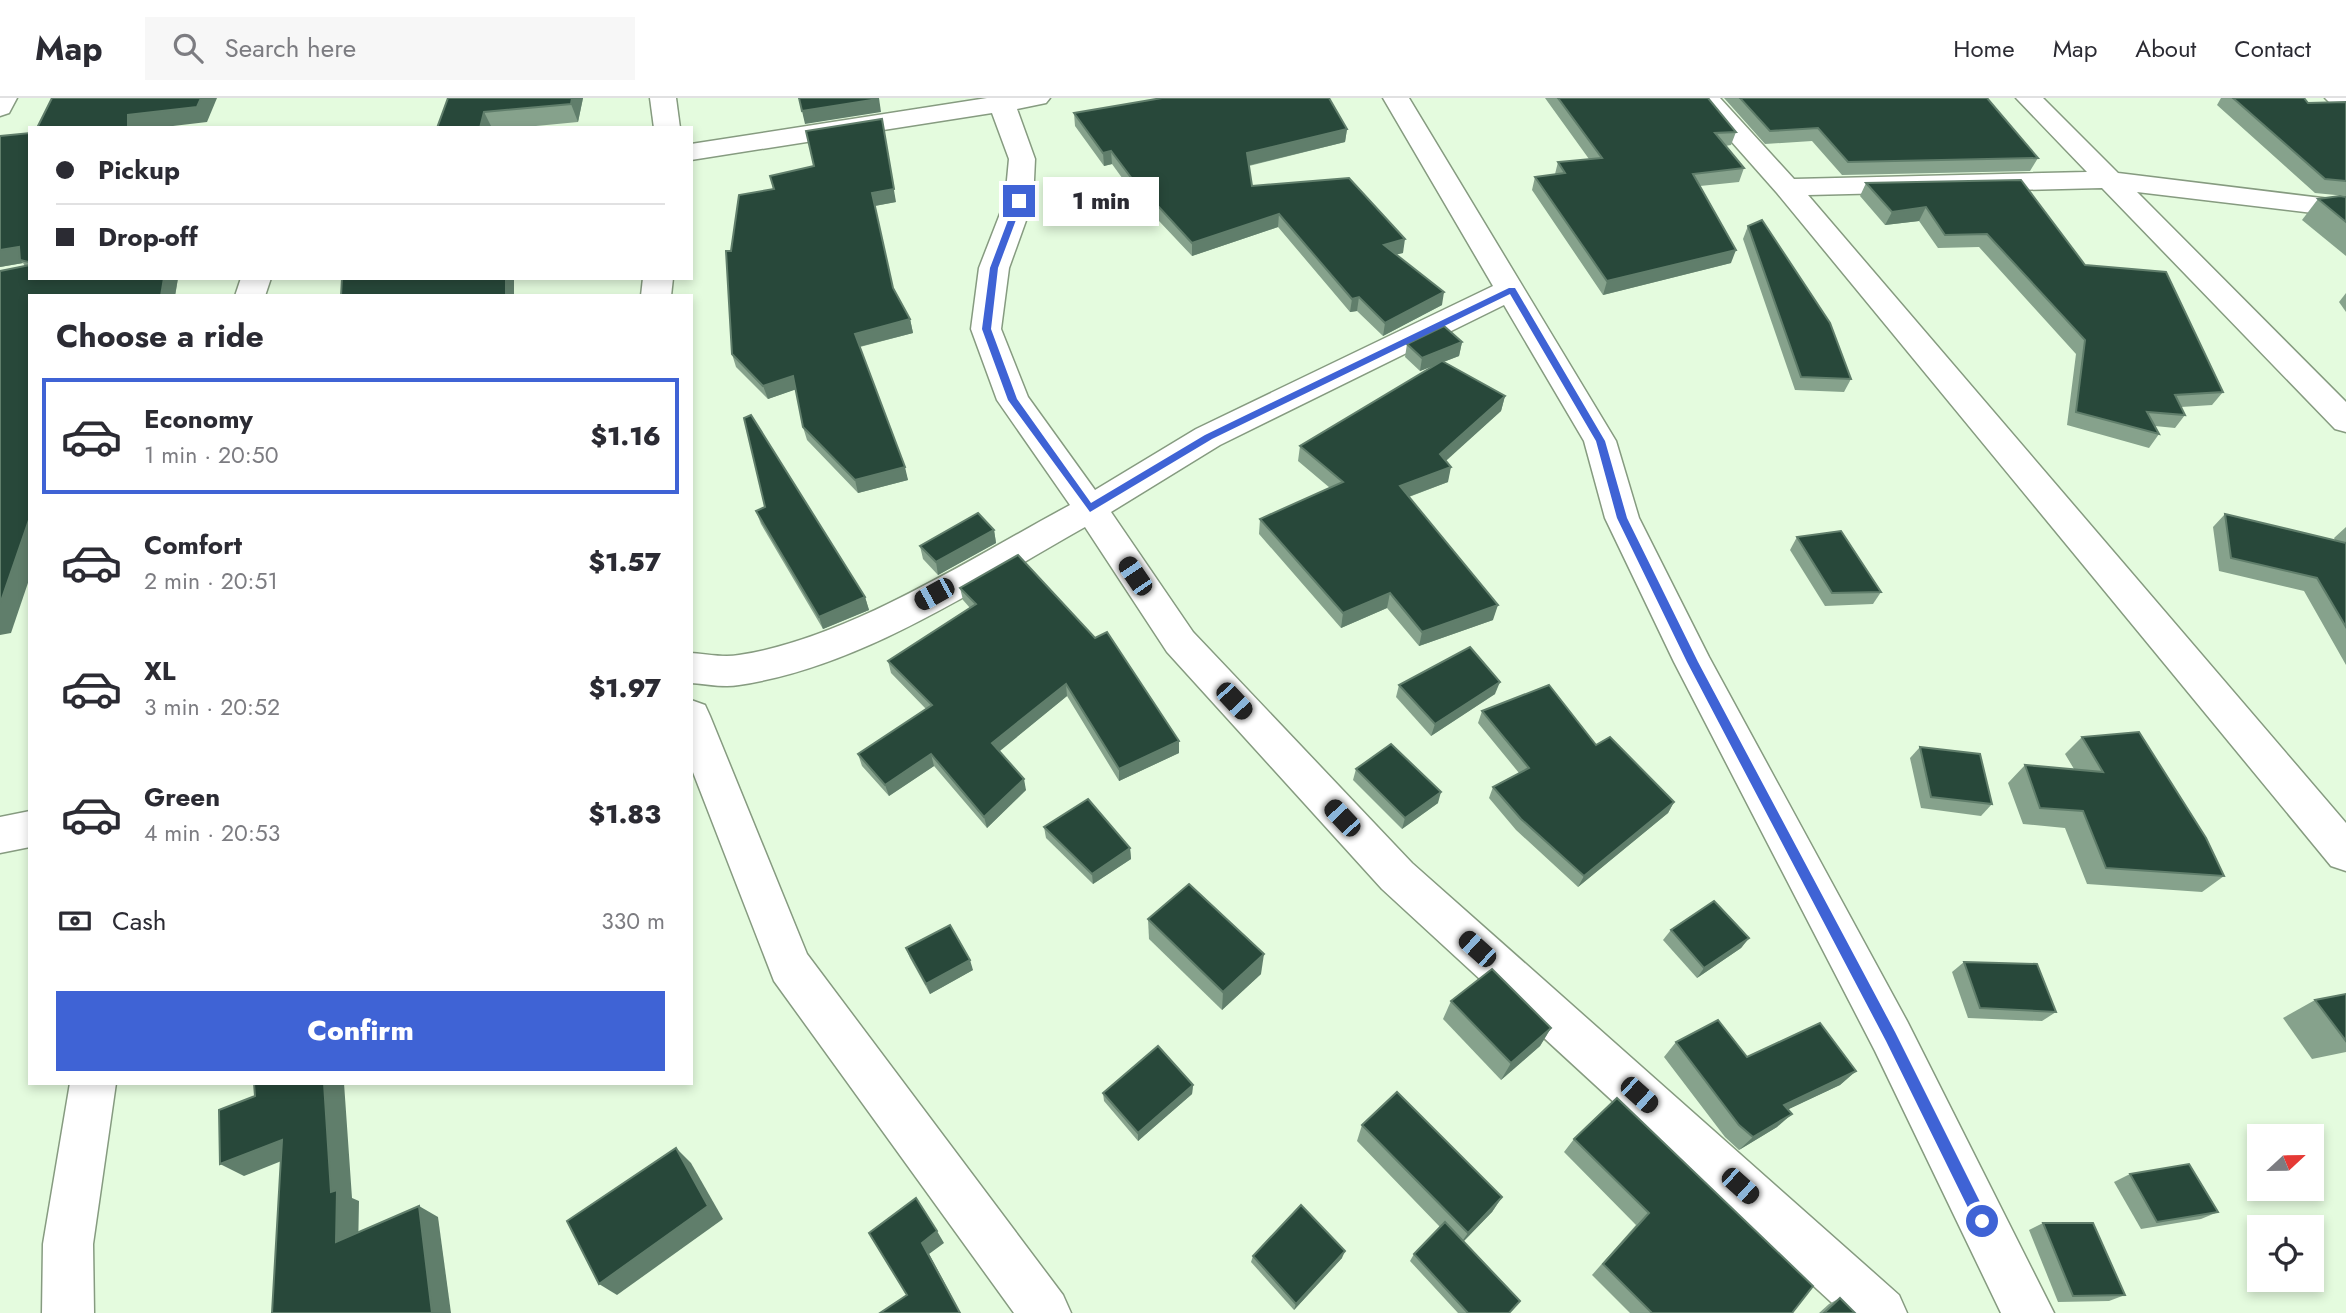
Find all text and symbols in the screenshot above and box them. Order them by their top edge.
search box [145,17,635,80]
text: Map [35,25,103,72]
icon: search [169,29,207,67]
text: Search here [225,29,356,67]
text: Home [1953,31,2015,66]
text: Map [2053,31,2097,66]
text: About [2135,31,2196,66]
text: Contact [2234,31,2311,66]
text: Pickup [98,151,180,189]
callout: 1 min [1044,176,1159,226]
text: 1 min [1072,184,1130,218]
route end [1003,185,1035,217]
text: Drop-off [98,218,198,256]
text: Choose a ride [56,313,264,359]
text: Economy [144,400,253,438]
icon: car [60,405,123,468]
text: $1.16 [590,417,661,455]
text: 1 min · 20:50 [144,438,279,472]
text: Comfort [144,526,242,564]
icon: car [60,531,123,594]
text: $1.57 [589,543,661,581]
car [1115,553,1156,599]
text: 2 min · 20:51 [144,564,278,598]
car [911,575,958,613]
text: XL [144,652,176,690]
icon: car [60,657,123,720]
text: $1.97 [589,669,661,707]
car [1212,678,1257,724]
text: 3 min · 20:52 [144,690,280,724]
text: Green [144,778,220,816]
icon: car [60,783,123,846]
text: $1.83 [589,795,661,833]
car [1320,795,1365,841]
text: 4 min · 20:53 [144,816,280,850]
icon: cash [56,902,94,940]
text: Cash [112,902,166,940]
text: 330 m [601,904,665,938]
car [1455,927,1500,971]
button: Confirm [56,991,665,1071]
car [1617,1073,1662,1117]
north arrow [2247,1124,2324,1200]
map controls [2247,1124,2324,1292]
car [1718,1164,1763,1208]
route start [1966,1205,1998,1237]
button: locate [2247,1215,2324,1292]

